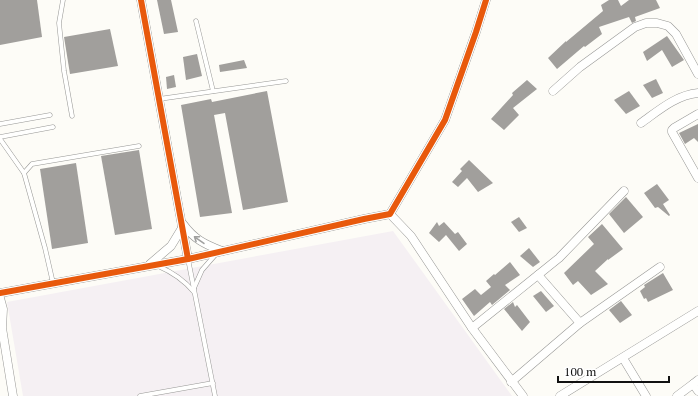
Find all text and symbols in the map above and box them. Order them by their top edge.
one-way arrow [194,236,205,244]
scale bar [558,358,669,384]
text: 100 m [564,364,597,379]

